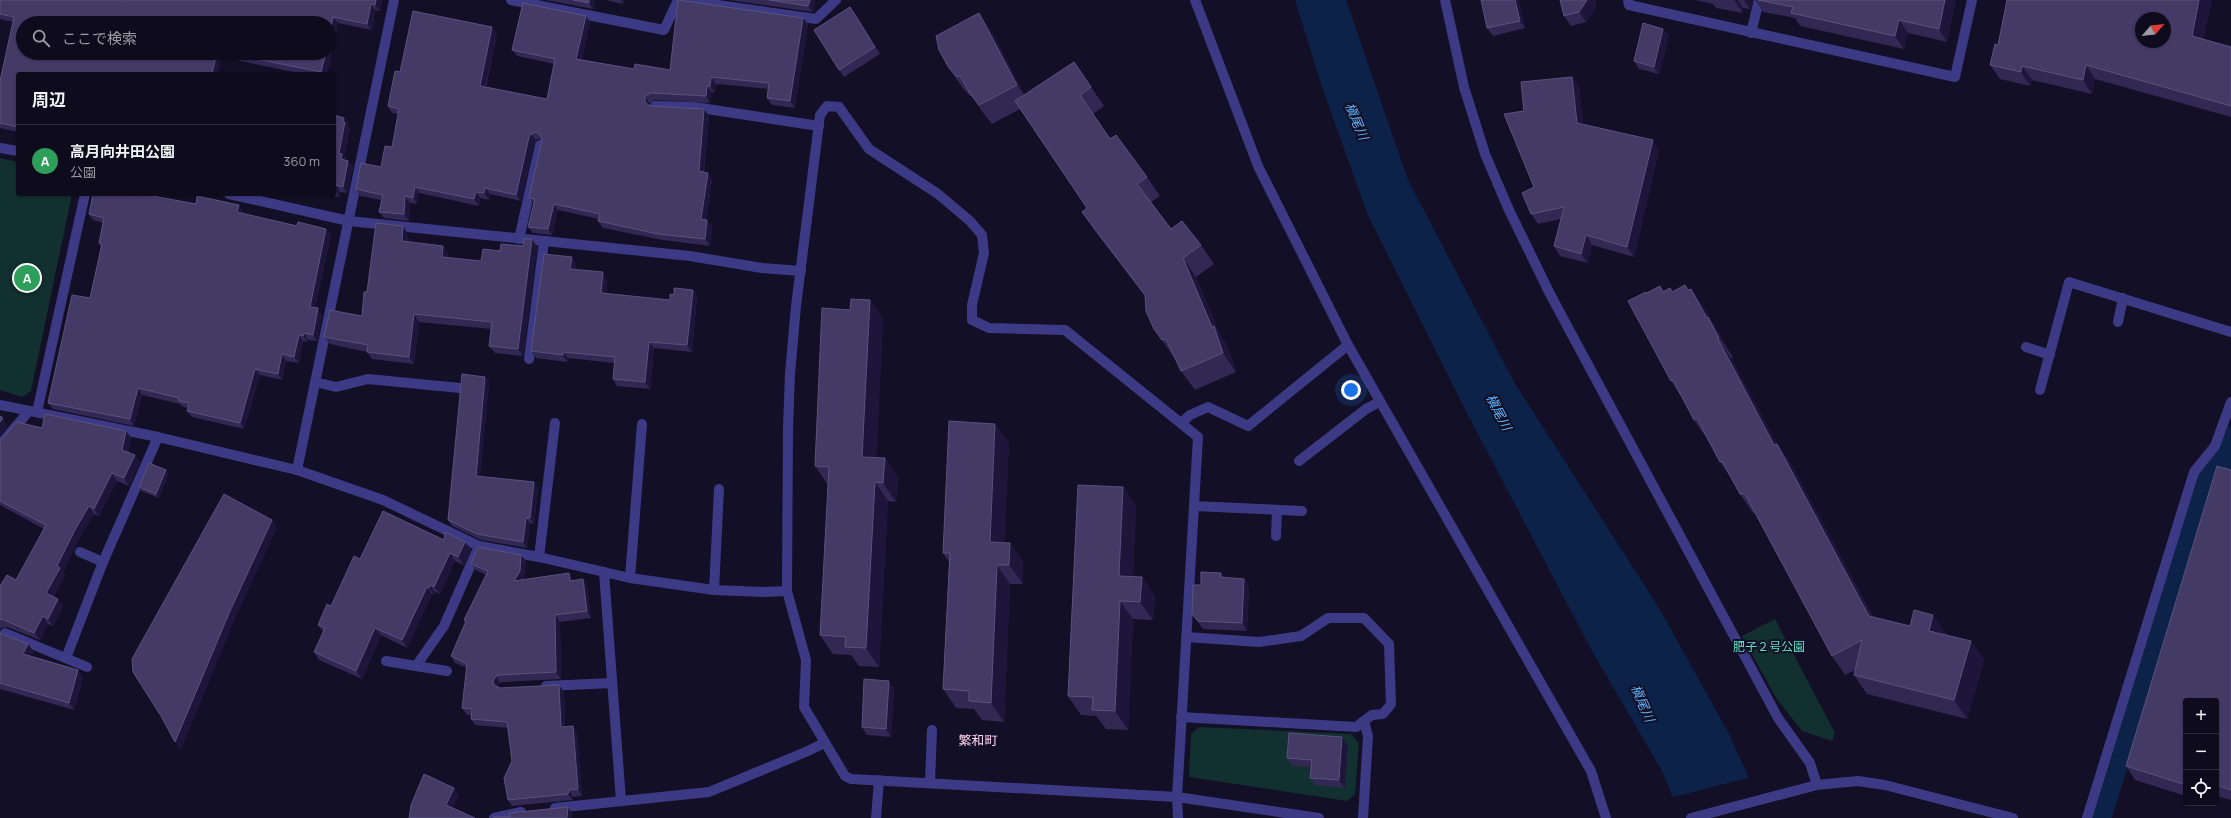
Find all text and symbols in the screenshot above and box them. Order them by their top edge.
north arrow [2135,12,2171,48]
search box [16,16,336,60]
icon: search [30,27,52,49]
text: ここで検索 [62,28,137,49]
text: 周辺 [32,88,66,111]
water label: 槇尾川 [1341,100,1374,144]
text: 高月向井田公園 [70,141,175,162]
text: A [41,152,49,170]
text: 360 m [283,152,320,170]
text: 公園 [70,163,96,181]
pin: A [14,263,40,293]
your location [1341,380,1361,400]
water label: 槇尾川 [1482,391,1517,435]
park label: 肥子２号公園 [1733,638,1805,655]
water label: 槇尾川 [1627,682,1660,726]
map controls [2183,698,2219,806]
button: + [2183,698,2219,734]
district label: 繁和町 [958,731,998,749]
button: − [2183,734,2219,770]
button: locate [2183,770,2219,806]

